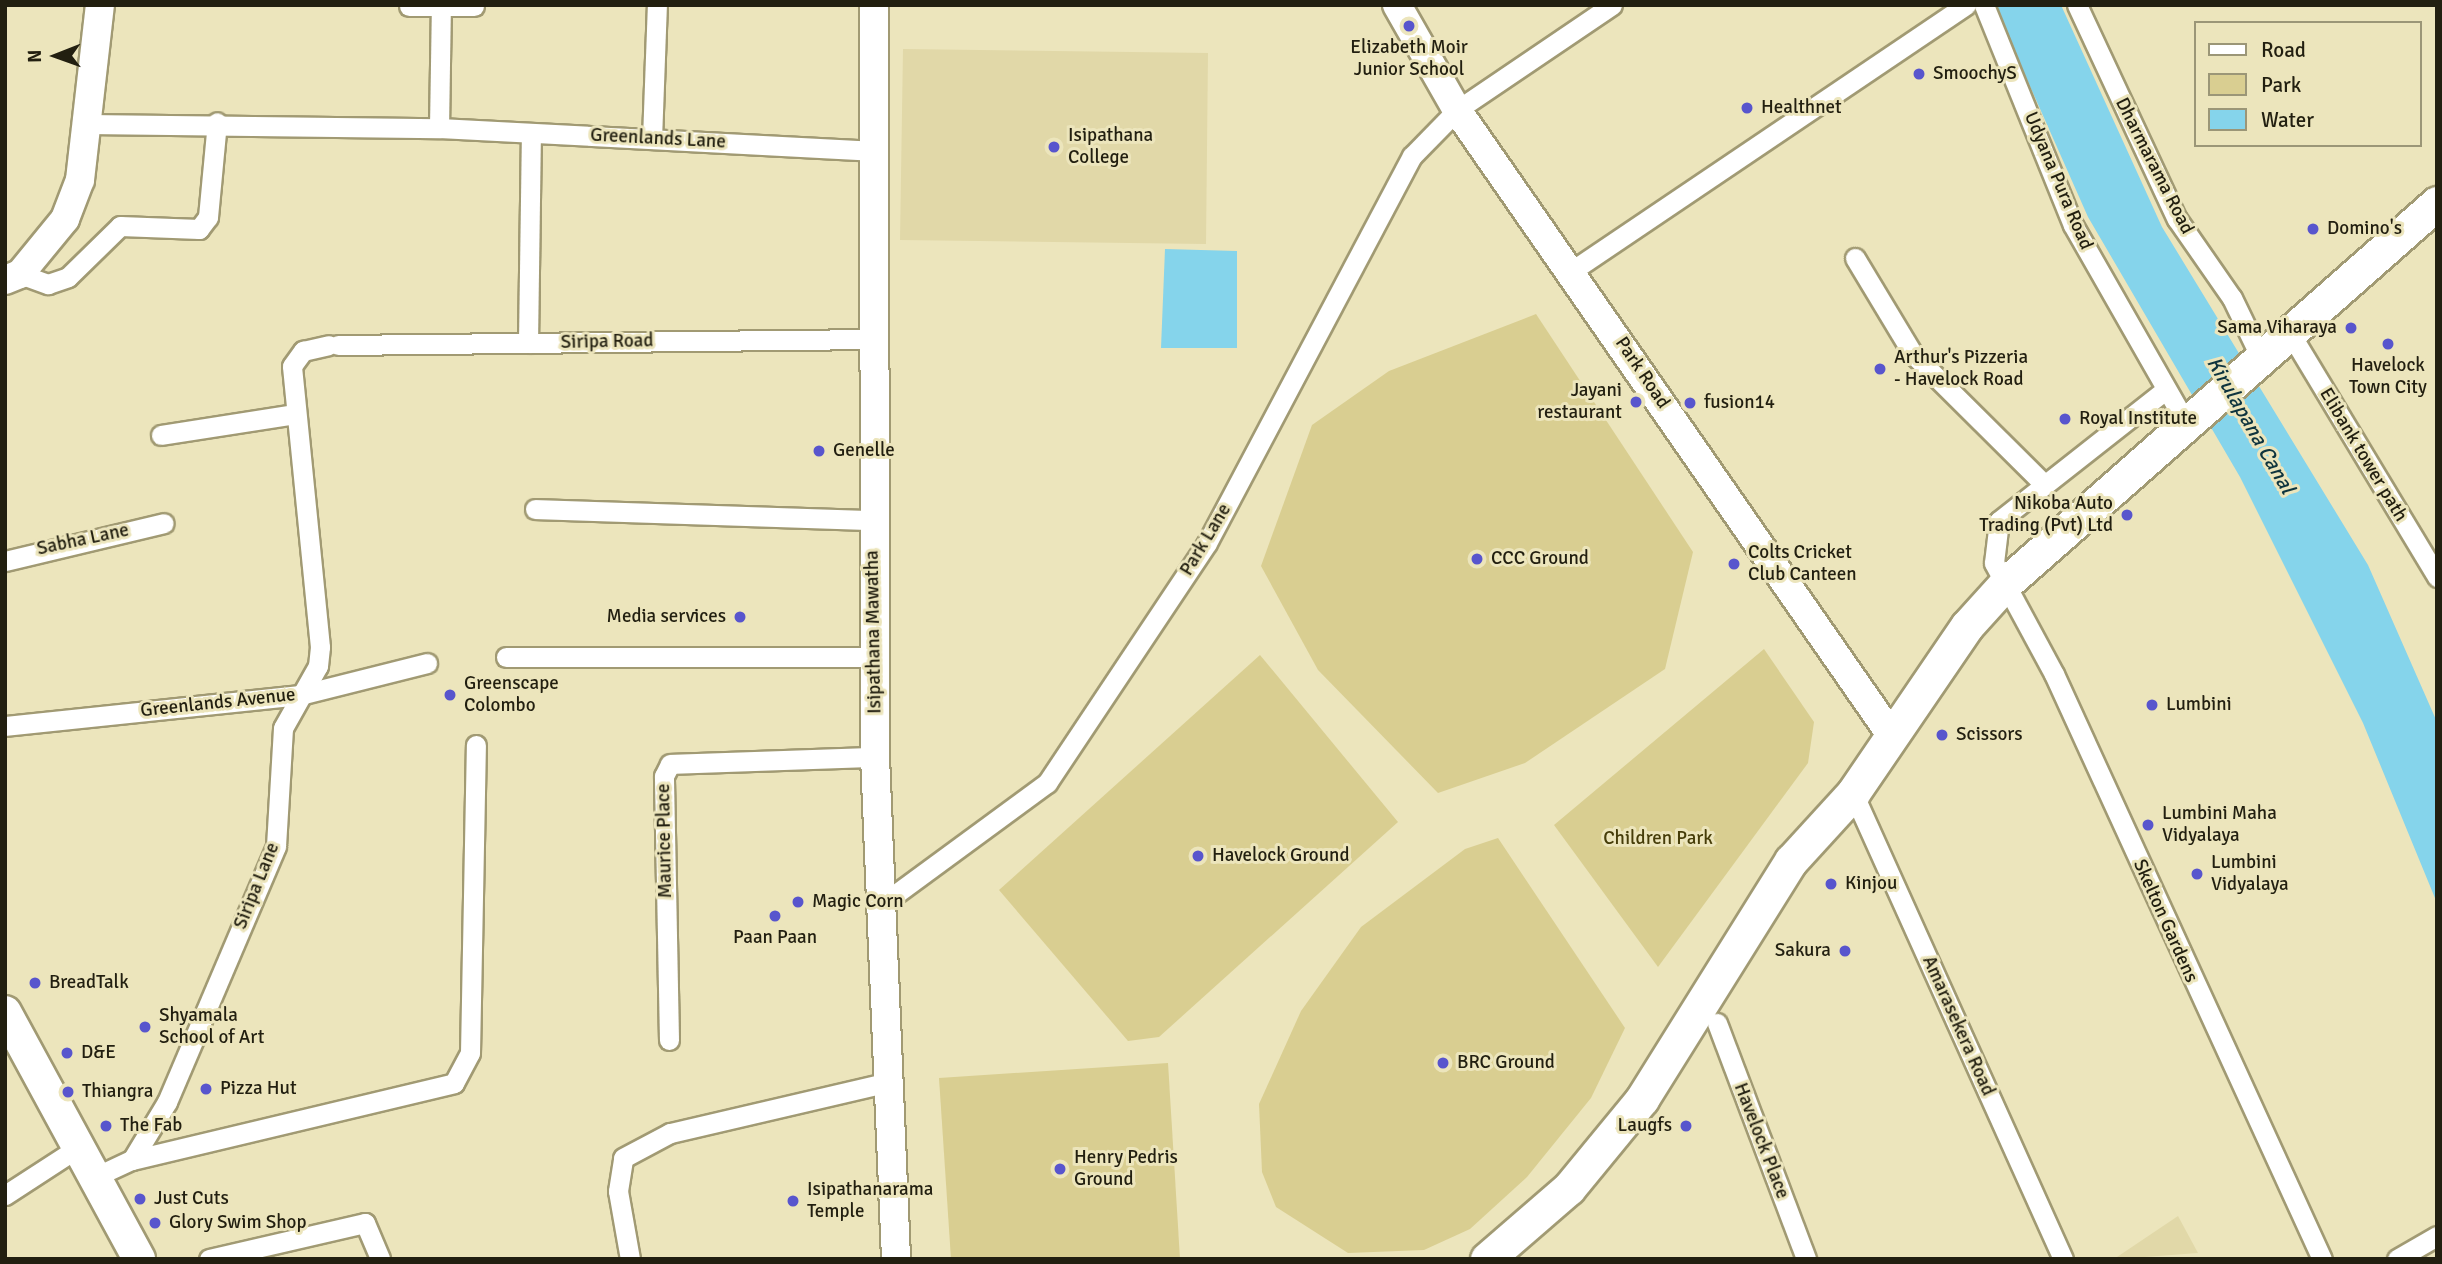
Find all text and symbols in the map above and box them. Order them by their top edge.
marker: Elizabeth Moir Junior School [1401,18,1417,34]
north arrow [21,21,91,91]
legend [2194,21,2421,147]
place label: Elizabeth Moir Junior School [1350,37,1468,81]
text: Road [2261,37,2306,63]
text: N [23,50,47,63]
place label: SmoochyS [1933,63,2017,85]
marker: SmoochyS [1911,66,1927,82]
text: Park [2261,72,2301,98]
street label: Dharmarama Road [2110,94,2198,238]
place label: Healthnet [1761,97,1842,119]
marker: Healthnet [1739,100,1755,116]
text: Water [2261,107,2314,133]
street label: Udyana Pura Road [2019,109,2097,253]
street label: Greenlands Lane [590,124,726,154]
place label: Isipathana College [1068,125,1153,169]
marker: Isipathana College [1046,139,1062,155]
place label: Domino's [2327,218,2402,240]
marker: Domino's [2305,221,2321,237]
place label: Sama Viharaya [2217,317,2337,339]
marker: Sama Viharaya [2343,320,2359,336]
street label: Siripa Road [560,330,654,354]
street label: Park Road [1610,333,1674,413]
marker: Havelock Town City [2380,336,2396,352]
place label: Arthur's Pizzeria - Havelock Road [1894,347,2028,391]
water label: Kirulapana Canal [2202,352,2300,498]
place label: Havelock Town City [2349,355,2427,399]
marker: Arthur's Pizzeria - Havelock Road [1872,361,1888,377]
place label: Jayani restaurant [1537,380,1622,424]
street label: Elibank tower path [2314,384,2412,526]
place label: fusion14 [1704,392,1775,414]
marker: Jayani restaurant [1628,394,1644,410]
marker: fusion14 [1682,395,1698,411]
place label: Royal Institute [2079,408,2197,430]
marker: Royal Institute [2057,411,2073,427]
place label: Genelle [833,440,895,462]
marker: Genelle [811,443,827,459]
place label: Nikoba Auto Trading (Pvt) Ltd [1979,493,2113,537]
street label: Park Lane [1176,500,1236,580]
marker: Nikoba Auto Trading (Pvt) Ltd [2119,507,2135,523]
street label: Sabha Lane [35,519,131,561]
place label: Colts Cricket Club Canteen [1748,542,1857,586]
place label: CCC Ground [1491,548,1589,570]
street label: Isipathana Mawatha [861,550,887,714]
marker: CCC Ground [1469,551,1485,567]
marker: Colts Cricket Club Canteen [1726,556,1742,572]
place label: Media services [607,606,726,628]
marker: Media services [732,609,748,625]
place label: Greenscape Colombo [464,673,559,717]
street label: Greenlands Avenue [139,684,297,722]
marker: Greenscape Colombo [442,687,458,703]
place label: Lumbini [2166,694,2232,716]
marker: Lumbini [2144,697,2160,713]
place label: Scissors [1956,724,2023,746]
marker: Scissors [1934,727,1950,743]
street label: Maurice Place [653,783,677,899]
place label: Lumbini Maha Vidyalaya [2162,803,2277,847]
marker: Lumbini Maha Vidyalaya [2140,817,2156,833]
park label: Children Park [1603,828,1713,850]
street label: Siripa Lane [229,839,285,933]
place label: Havelock Ground [1212,845,1350,867]
marker: Havelock Ground [1190,848,1206,864]
place label: Lumbini Vidyalaya [2211,852,2289,896]
street label: Skelton Gardens [2128,856,2202,986]
marker: Lumbini Vidyalaya [2189,866,2205,882]
place label: Kinjou [1845,873,1897,895]
marker: Kinjou [1823,876,1839,892]
place label: Magic Corn [812,891,904,913]
marker: Magic Corn [790,894,806,910]
marker: Paan Paan [767,908,783,924]
place label: Paan Paan [733,927,817,949]
place label: Sakura [1775,940,1831,962]
marker: Sakura [1837,943,1853,959]
street label: Amarasekera Road [1917,953,1999,1099]
place label: BreadTalk [49,972,129,994]
marker: BreadTalk [27,975,43,991]
place label: Shyamala School of Art [159,1005,264,1049]
marker: Shyamala School of Art [137,1019,153,1035]
place label: D&E [81,1042,116,1064]
marker: D&E [59,1045,75,1061]
place label: BRC Ground [1457,1052,1555,1074]
marker: BRC Ground [1435,1055,1451,1071]
place label: Pizza Hut [220,1078,297,1100]
street label: Havelock Place [1728,1080,1794,1202]
place label: Thiangra [82,1081,153,1103]
marker: Pizza Hut [198,1081,214,1097]
marker: Thiangra [60,1084,76,1100]
place label: The Fab [120,1115,182,1137]
place label: Laugfs [1618,1115,1672,1137]
marker: The Fab [98,1118,114,1134]
marker: Laugfs [1678,1118,1694,1134]
place label: Henry Pedris Ground [1074,1147,1178,1191]
marker: Henry Pedris Ground [1052,1161,1068,1177]
place label: Isipathanarama Temple [807,1179,933,1223]
place label: Just Cuts [154,1188,229,1210]
marker: Just Cuts [132,1191,148,1207]
marker: Isipathanarama Temple [785,1193,801,1209]
place label: Glory Swim Shop [169,1212,307,1234]
marker: Glory Swim Shop [147,1215,163,1231]

